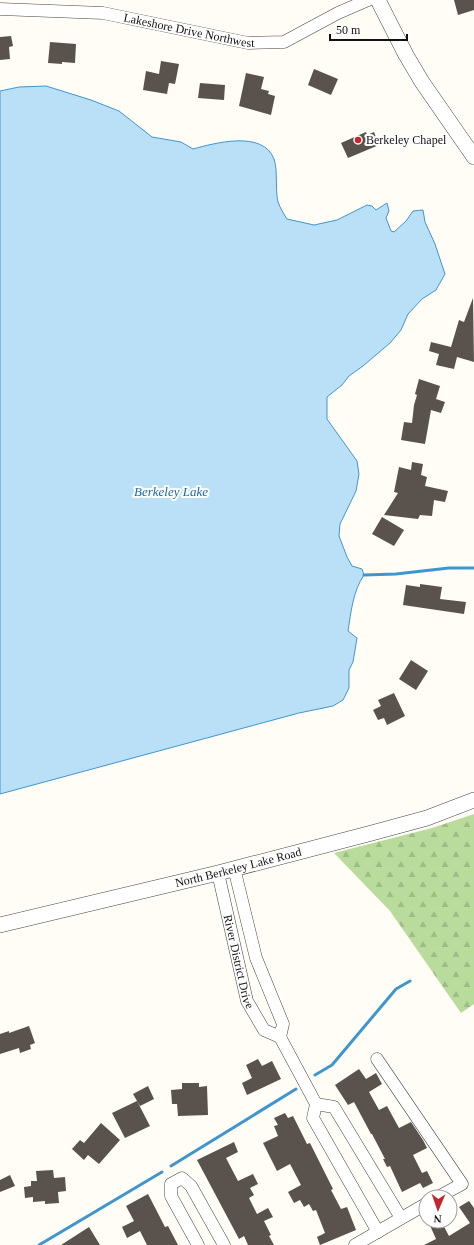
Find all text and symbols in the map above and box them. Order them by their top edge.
street label: Lakeshore Drive Northwest [122,10,255,50]
scale bar [330,16,407,42]
text: 50 m [336,23,361,37]
place label: Berkeley Chapel [366,133,447,147]
marker: Berkeley Chapel [353,135,363,145]
water label: Berkeley Lake [134,484,208,499]
street label: North Berkeley Lake Road [174,845,303,890]
street label: River District Drive [221,913,257,1011]
north arrow [418,1189,458,1229]
text: N [433,1213,442,1225]

